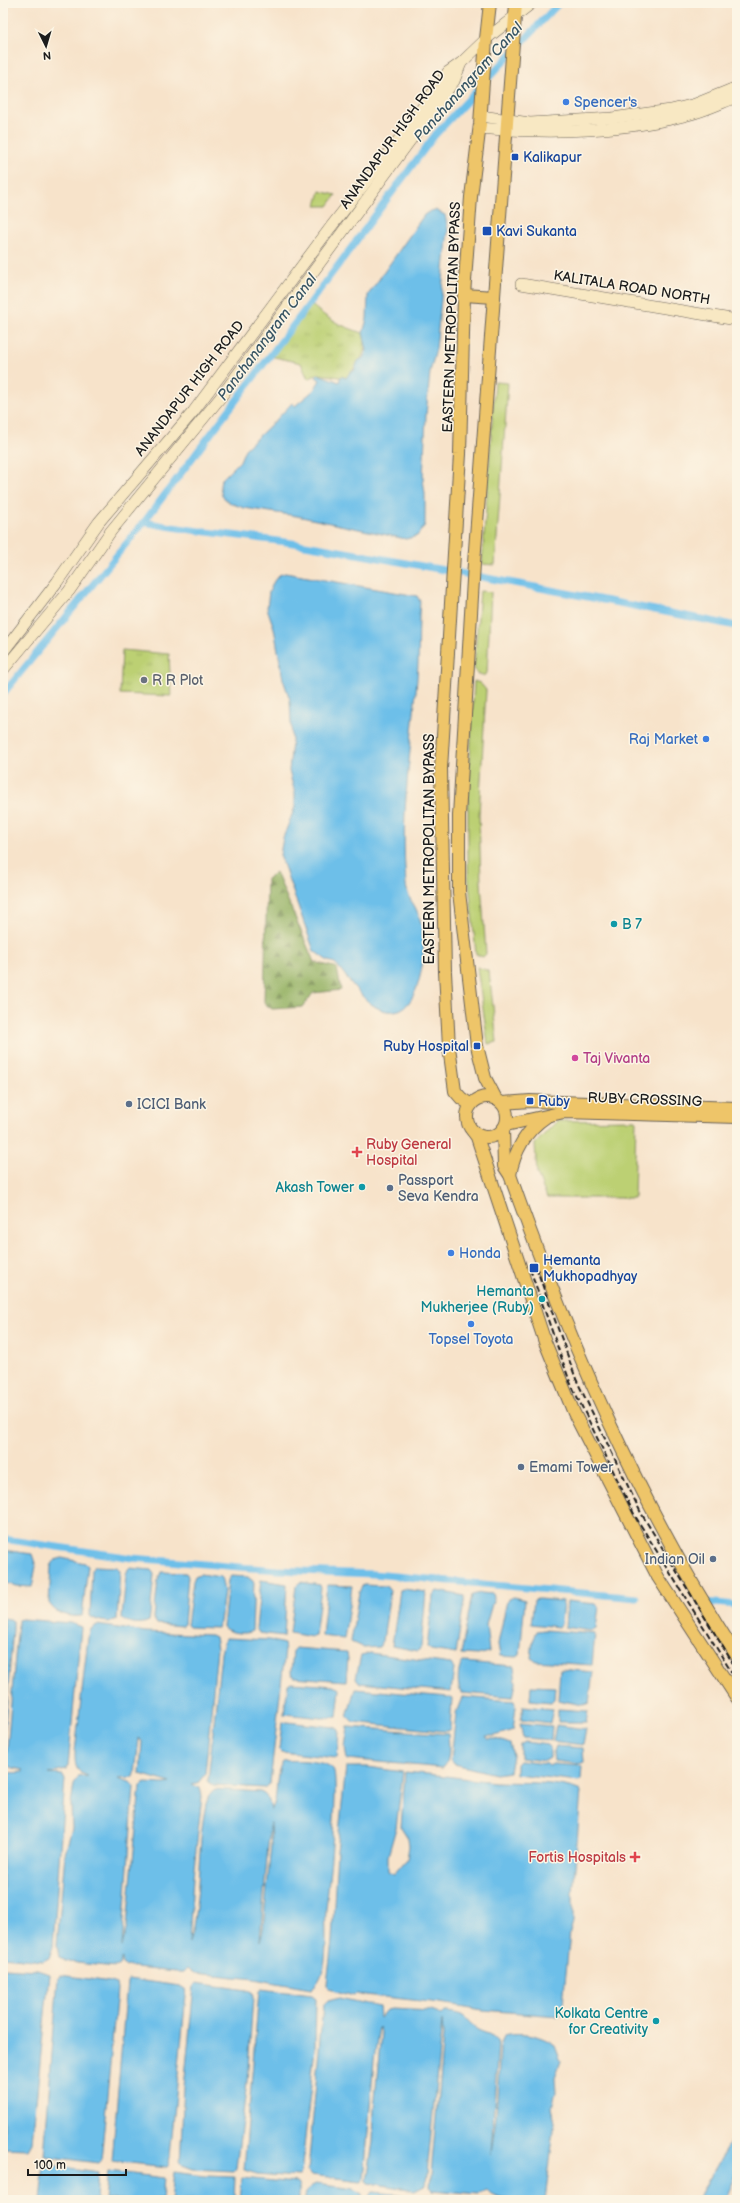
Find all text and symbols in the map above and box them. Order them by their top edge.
water label: Panchanangram Canal [410,18,527,146]
north arrow [26,26,66,66]
text: N [42,49,52,62]
street label: ANANDAPUR HIGH ROAD [336,67,448,212]
place label: Spencer's [574,94,637,111]
marker: Spencer's [561,97,571,107]
place label: Kalikapur [523,149,583,166]
marker: Kalikapur [510,152,520,162]
street label: EASTERN METROPOLITAN BYPASS [439,201,464,433]
place label: Kavi Sukanta [496,223,577,240]
marker: Kavi Sukanta [481,225,493,237]
street label: KALITALA ROAD NORTH [552,267,711,308]
water label: Panchanangram Canal [213,270,322,405]
street label: ANANDAPUR HIGH ROAD [131,317,248,459]
place label: R R Plot [152,672,204,689]
marker: R R Plot [139,675,149,685]
place label: Raj Market [629,731,699,748]
street label: EASTERN METROPOLITAN BYPASS [421,733,438,965]
marker: Raj Market [701,734,711,744]
place label: B 7 [622,916,642,933]
marker: B 7 [609,919,619,929]
place label: Ruby Hospital [383,1038,469,1055]
marker: Ruby Hospital [472,1041,482,1051]
place label: Taj Vivanta [583,1050,650,1067]
marker: Taj Vivanta [570,1053,580,1063]
street label: RUBY CROSSING [587,1089,703,1110]
place label: Ruby [538,1093,570,1110]
place label: ICICI Bank [137,1096,206,1113]
marker: Ruby [525,1096,535,1106]
marker: ICICI Bank [124,1099,134,1109]
place label: Ruby General Hospital [366,1136,451,1169]
marker: Ruby General Hospital [351,1146,363,1158]
place label: Passport Seva Kendra [398,1172,479,1205]
place label: Akash Tower [275,1179,355,1196]
marker: Akash Tower [357,1182,367,1192]
marker: Passport Seva Kendra [385,1183,395,1193]
place label: Honda [459,1245,501,1262]
marker: Honda [446,1248,456,1258]
place label: Hemanta Mukhopadhyay [543,1252,638,1285]
marker: Hemanta Mukhopadhyay [528,1262,540,1274]
place label: Hemanta Mukherjee (Ruby) [420,1283,534,1316]
marker: Hemanta Mukherjee (Ruby) [537,1294,547,1304]
marker: Topsel Toyota [466,1319,476,1329]
place label: Topsel Toyota [429,1331,514,1348]
place label: Emami Tower [529,1459,614,1476]
marker: Emami Tower [516,1462,526,1472]
place label: Indian Oil [645,1551,705,1568]
marker: Indian Oil [708,1554,718,1564]
place label: Fortis Hospitals [528,1849,626,1866]
marker: Fortis Hospitals [629,1851,641,1863]
place label: Kolkata Centre for Creativity [554,2005,649,2038]
marker: Kolkata Centre for Creativity [651,2016,661,2026]
scale bar [28,2151,126,2177]
text: 100 m [34,2158,66,2173]

